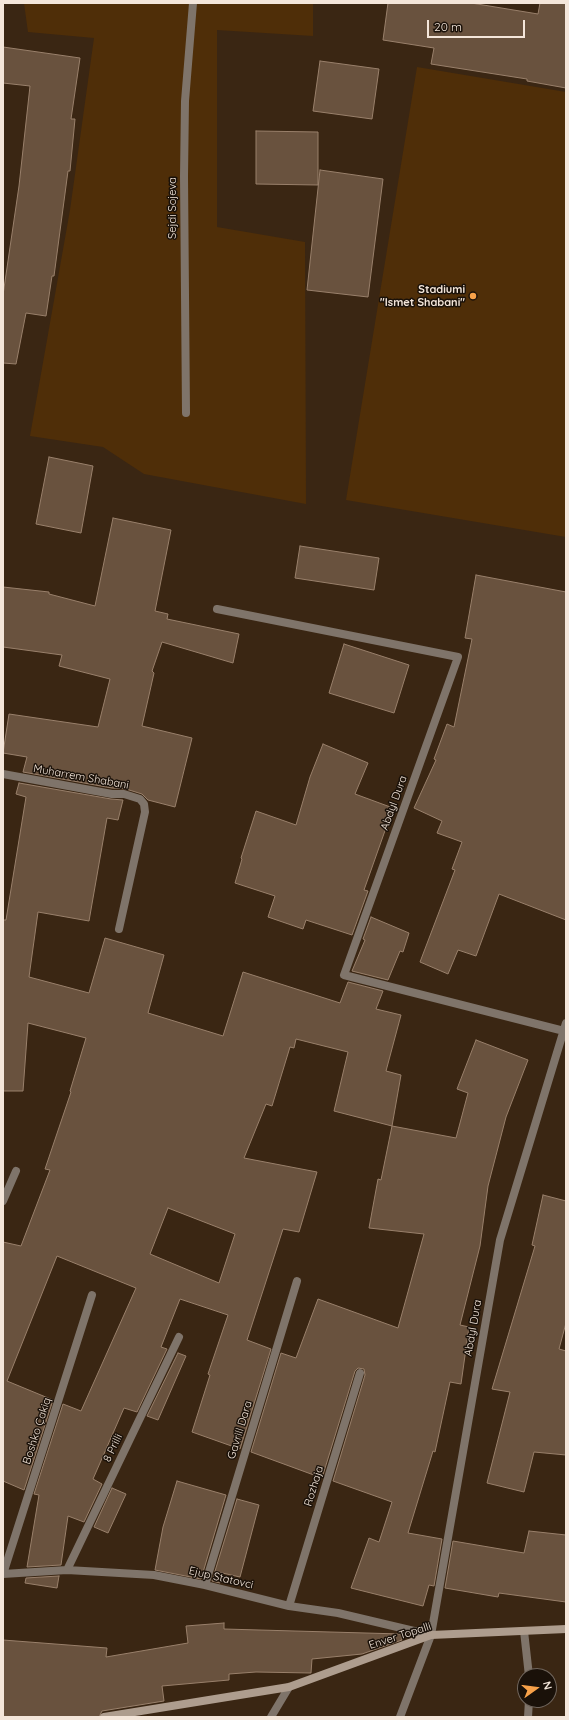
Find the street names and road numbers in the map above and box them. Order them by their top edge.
street label: Sejdi Sojeva [166,177,180,239]
street label: Muharrem Shabani [32,762,130,792]
street label: Abdyl Dura [378,774,410,832]
street label: Abdyl Dura [462,1299,484,1357]
street label: Boshko Çakiq [20,1396,54,1466]
street label: Gavrill Dara [225,1399,255,1461]
street label: 8 Prilli [101,1432,125,1464]
street label: Rozhaja [302,1464,326,1508]
street label: Ejup Statovci [187,1564,255,1592]
street label: Enver Topalli [367,1620,433,1652]

